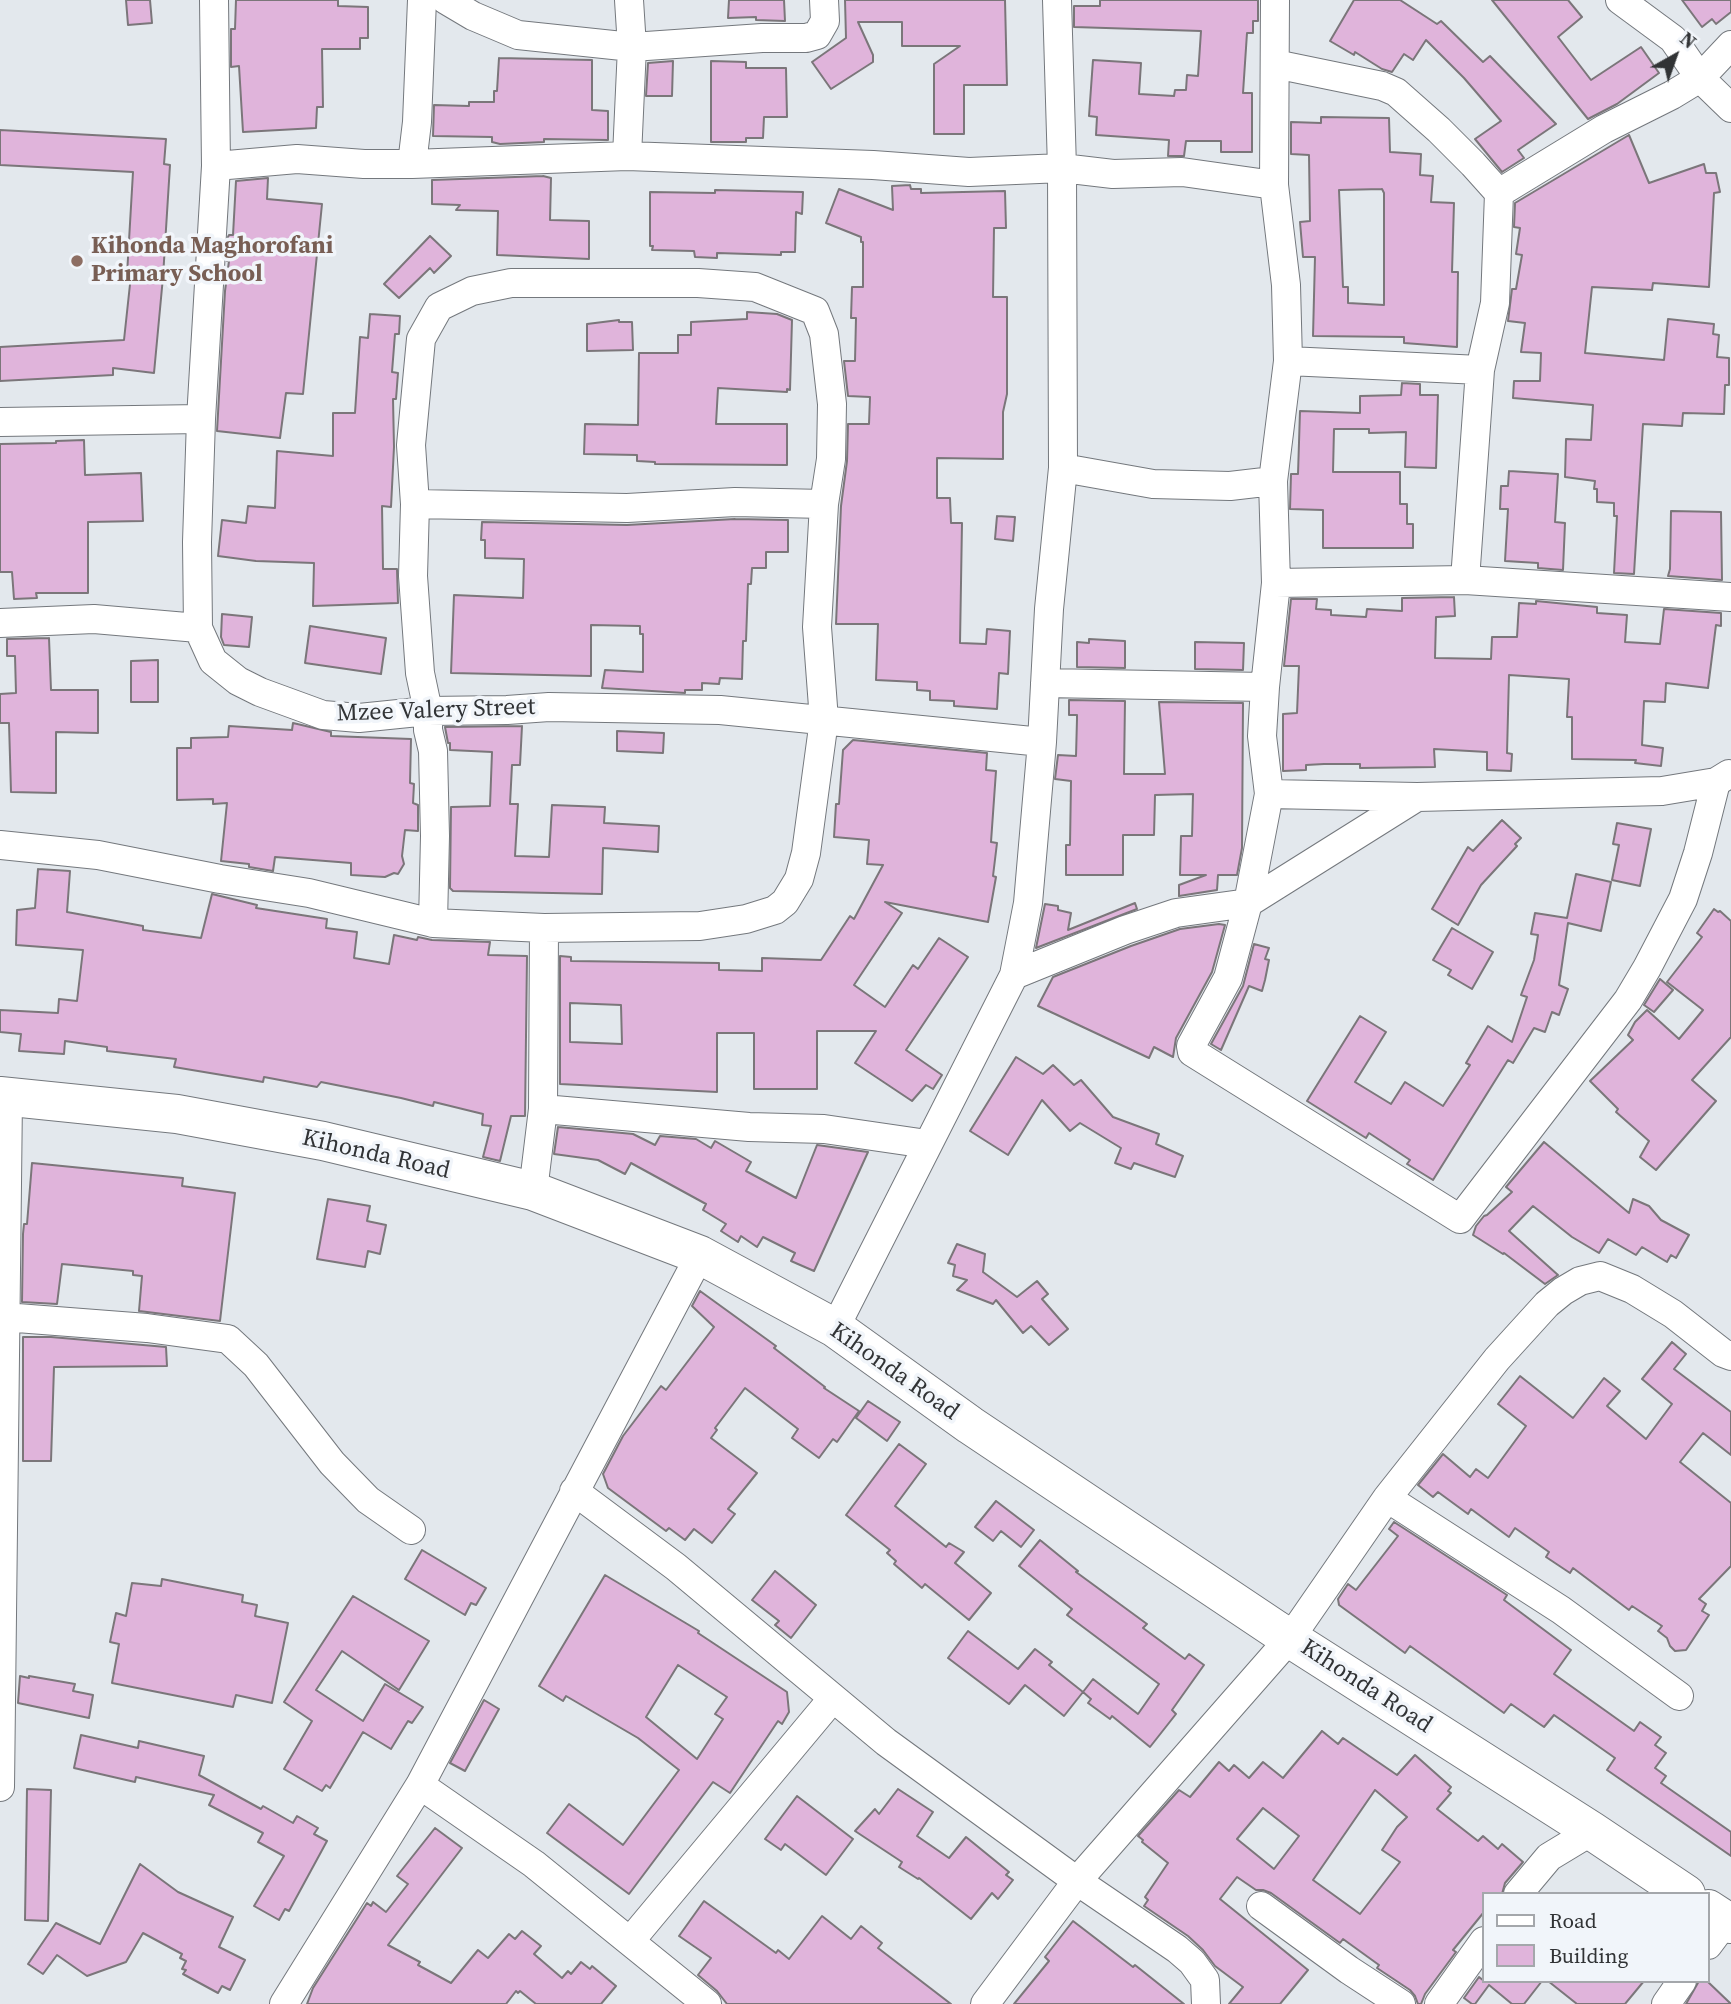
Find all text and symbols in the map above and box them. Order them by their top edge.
north arrow [1640,21,1710,91]
text: N [1675,26,1702,54]
place label: Kihonda Maghorofani Primary School [91,233,333,289]
marker: Kihonda Maghorofani Primary School [69,253,85,269]
street label: Mzee Valery Street [336,693,536,729]
street label: Kihonda Road [299,1124,453,1186]
street label: Kihonda Road [824,1317,964,1427]
street label: Kihonda Road [1295,1634,1437,1740]
legend [1482,1892,1710,1983]
text: Road [1549,1906,1597,1935]
text: Building [1549,1941,1628,1970]

